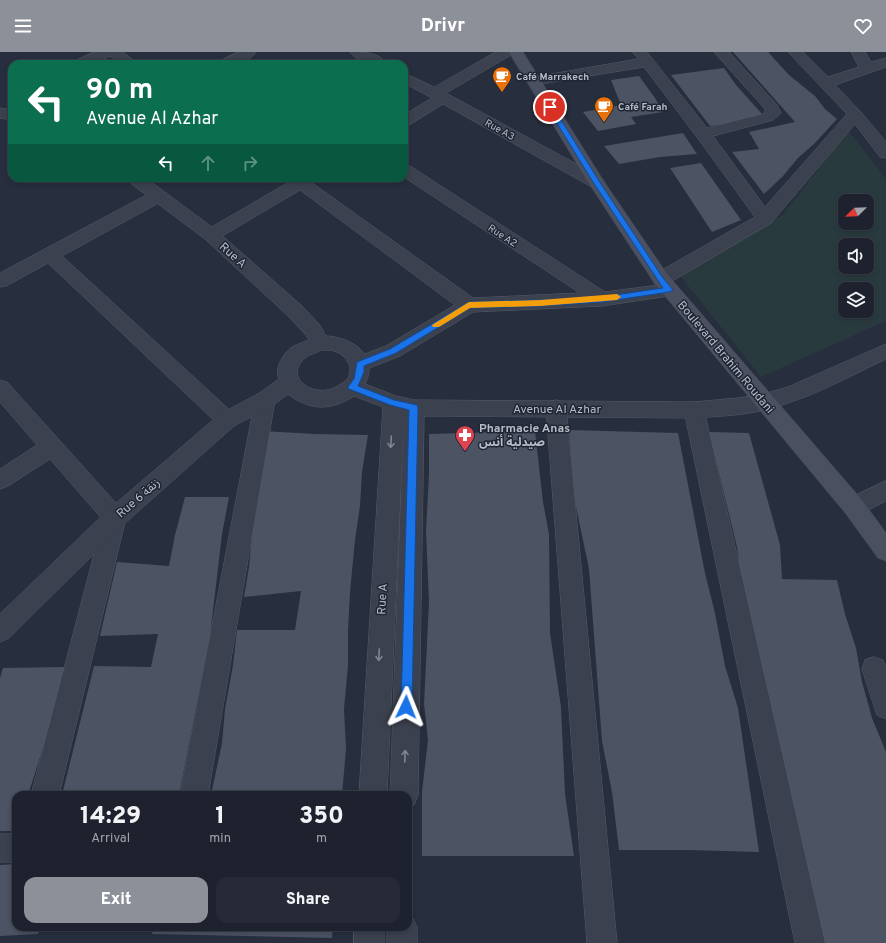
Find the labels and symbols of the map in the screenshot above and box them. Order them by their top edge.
cafe icon: Café Marrakech [491,65,513,93]
place label: Café Marrakech [516,71,589,84]
pin [533,90,567,124]
cafe icon: Café Farah [593,95,615,123]
place label: Café Farah [618,101,668,114]
street label: Rue A3 [482,117,517,144]
north arrow [838,194,874,230]
street label: Rue A2 [485,222,519,251]
street label: Rue A [215,239,249,272]
street label: Boulevard Brahim Roudani [673,298,777,417]
street label: Avenue Al Azhar [513,402,601,418]
place label: Pharmacie Anas صيدلية أنس [479,421,570,451]
pharmacy icon: Pharmacie Anas صيدلية أنس [454,424,476,452]
one-way arrow [387,435,395,448]
street label: Rue 6 زنقة [113,475,164,522]
street label: Rue A [374,583,392,615]
one-way arrow [376,648,383,661]
position arrow [385,686,427,728]
one-way arrow [401,750,409,763]

